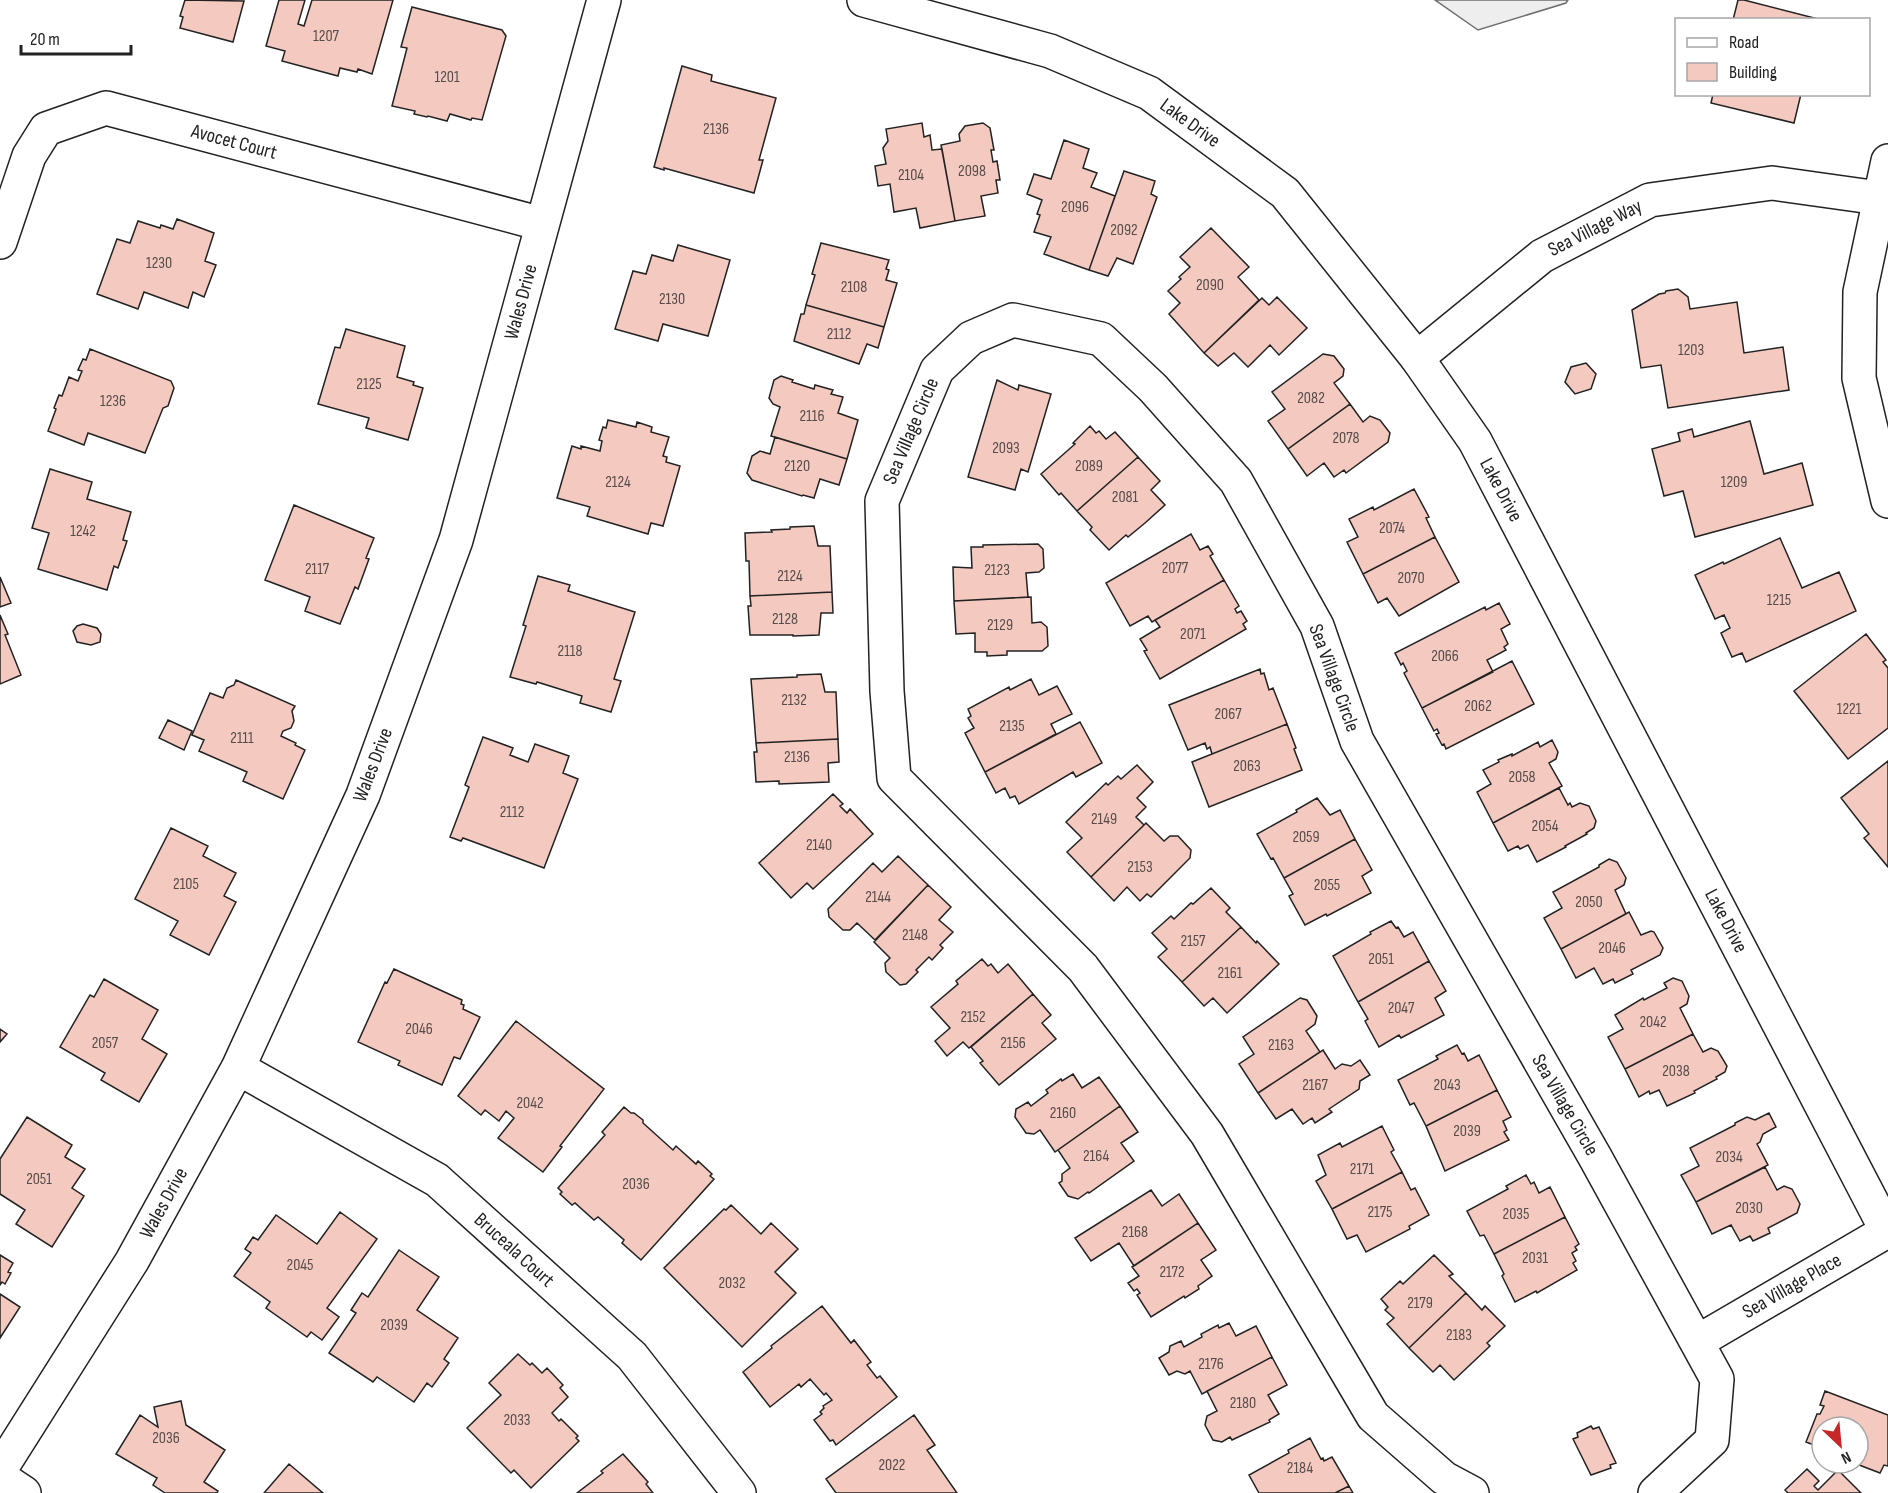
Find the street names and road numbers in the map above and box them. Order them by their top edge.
street label: Lake Drive [1155,93,1225,153]
street label: Avocet Court [188,119,279,165]
street label: Sea Village Way [1544,194,1646,262]
street label: Wales Drive [499,262,543,342]
street label: Sea Village Circle [878,374,944,488]
street label: Lake Drive [1474,454,1528,526]
street label: Sea Village Circle [1303,621,1365,735]
street label: Wales Drive [348,725,398,805]
street label: Lake Drive [1699,885,1753,957]
street label: Sea Village Circle [1526,1050,1604,1160]
street label: Wales Drive [135,1163,193,1243]
street label: Bruceala Court [469,1208,559,1292]
street label: Sea Village Place [1738,1248,1846,1324]

